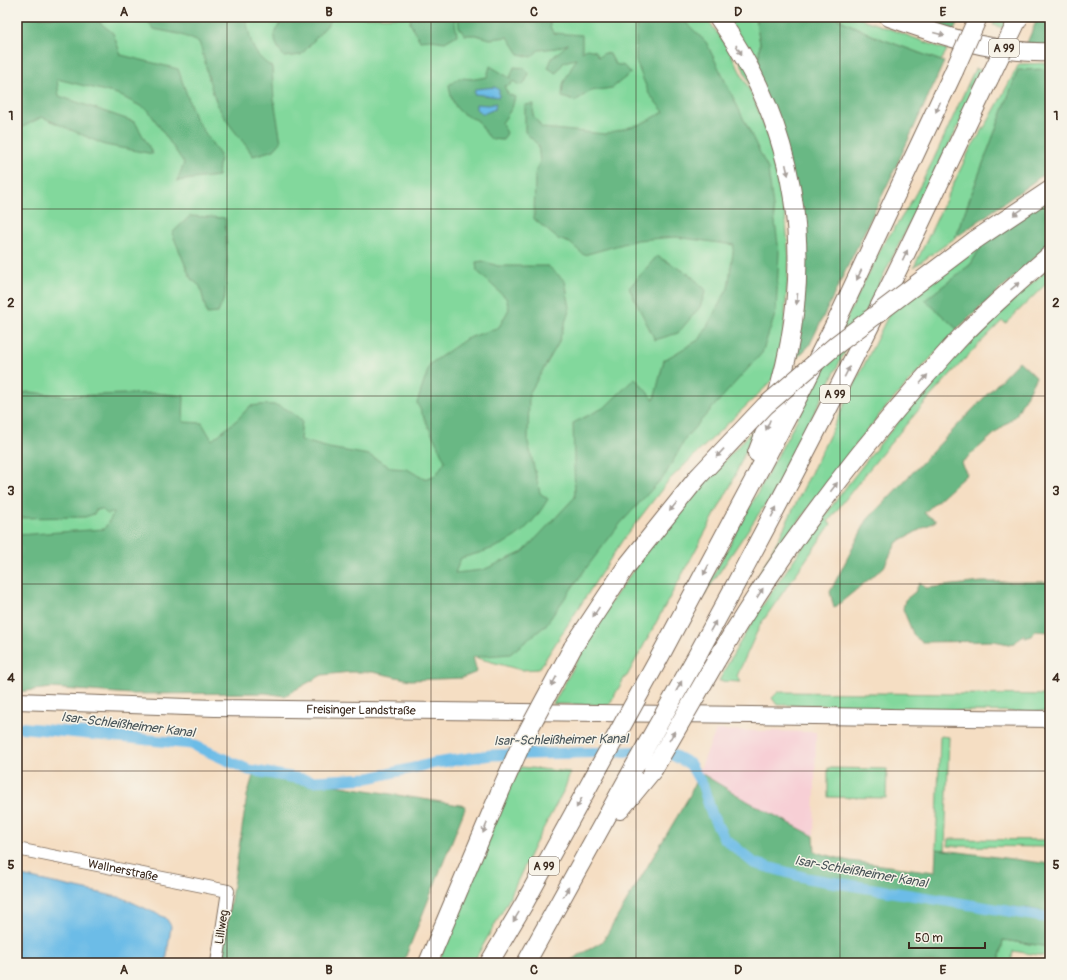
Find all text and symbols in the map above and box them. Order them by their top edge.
text: A [120,4,129,20]
text: B [325,4,333,20]
text: C [530,4,538,20]
text: D [734,4,742,20]
text: E [940,4,947,20]
one-way arrow [933,31,945,37]
road number: A 99 [989,39,1019,57]
one-way arrow [736,44,743,56]
one-way arrow [935,101,941,112]
text: 1 [8,108,14,124]
text: 1 [1053,108,1059,124]
one-way arrow [785,163,791,176]
one-way arrow [1012,208,1024,215]
one-way arrow [902,250,908,261]
one-way arrow [856,269,862,281]
one-way arrow [1009,281,1020,290]
one-way arrow [793,293,800,305]
text: 2 [7,295,15,311]
text: 2 [1052,295,1060,311]
one-way arrow [843,366,850,377]
one-way arrow [919,374,928,383]
road number: A 99 [820,385,850,403]
one-way arrow [765,420,771,432]
one-way arrow [715,448,725,458]
one-way arrow [830,481,839,492]
text: 3 [7,483,15,499]
text: 3 [1052,483,1060,499]
one-way arrow [669,502,678,513]
one-way arrow [771,506,777,518]
one-way arrow [703,565,709,576]
one-way arrow [756,587,763,599]
one-way arrow [592,607,600,617]
one-way arrow [709,620,716,632]
text: 4 [7,670,15,686]
text: 4 [1052,670,1060,686]
one-way arrow [550,675,557,687]
one-way arrow [676,680,683,692]
street label: Freisinger Landstraße [306,702,416,718]
water label: Isar-Schleißheimer Kanal [60,709,198,741]
one-way arrow [669,730,676,742]
water label: Isar-Schleißheimer Kanal [493,731,630,749]
one-way arrow [576,797,583,809]
one-way arrow [481,822,487,834]
water label: Isar-Schleißheimer Kanal [793,852,931,892]
street label: Wallnerstraße [87,856,159,884]
text: 5 [7,857,15,873]
road number: A 99 [529,857,559,875]
text: 5 [1052,857,1060,873]
one-way arrow [562,886,569,898]
street label: Lillweg [212,909,232,945]
one-way arrow [513,911,520,923]
scale bar [909,924,985,950]
text: 50 m [915,931,943,946]
text: A [120,962,129,978]
text: B [325,962,333,978]
text: C [530,962,538,978]
text: D [734,962,742,978]
text: E [940,962,947,978]

